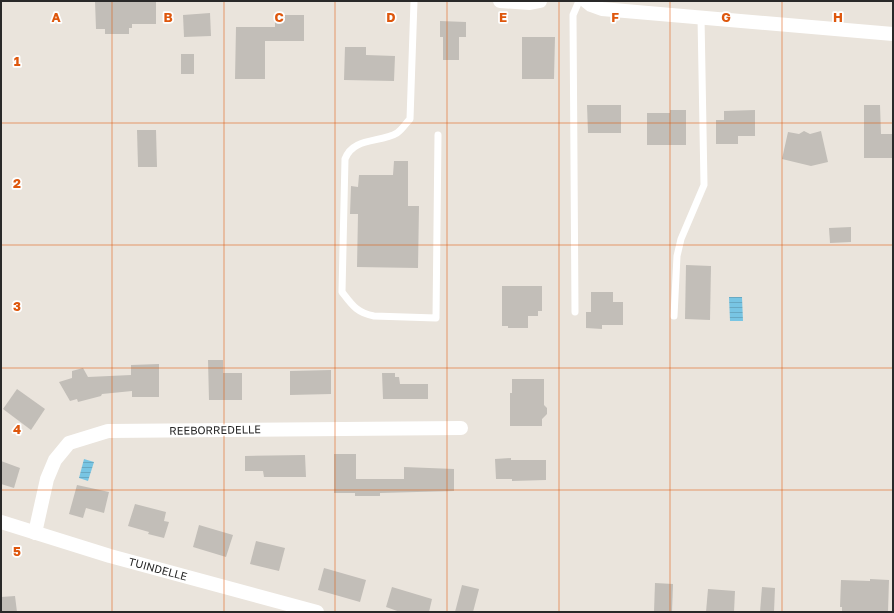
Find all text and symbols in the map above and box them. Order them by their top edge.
text: A [51,9,61,25]
text: B [163,9,173,25]
text: C [274,9,284,25]
text: D [386,9,396,25]
text: E [499,9,507,25]
text: F [611,9,619,25]
text: G [721,9,731,25]
text: H [833,9,843,25]
text: 1 [14,53,21,69]
text: 2 [13,175,21,191]
text: 3 [13,298,21,314]
text: 4 [13,421,21,437]
street label: REEBORREDELLE [169,422,261,437]
text: 5 [13,543,21,559]
street label: TUINDELLE [127,554,189,583]

